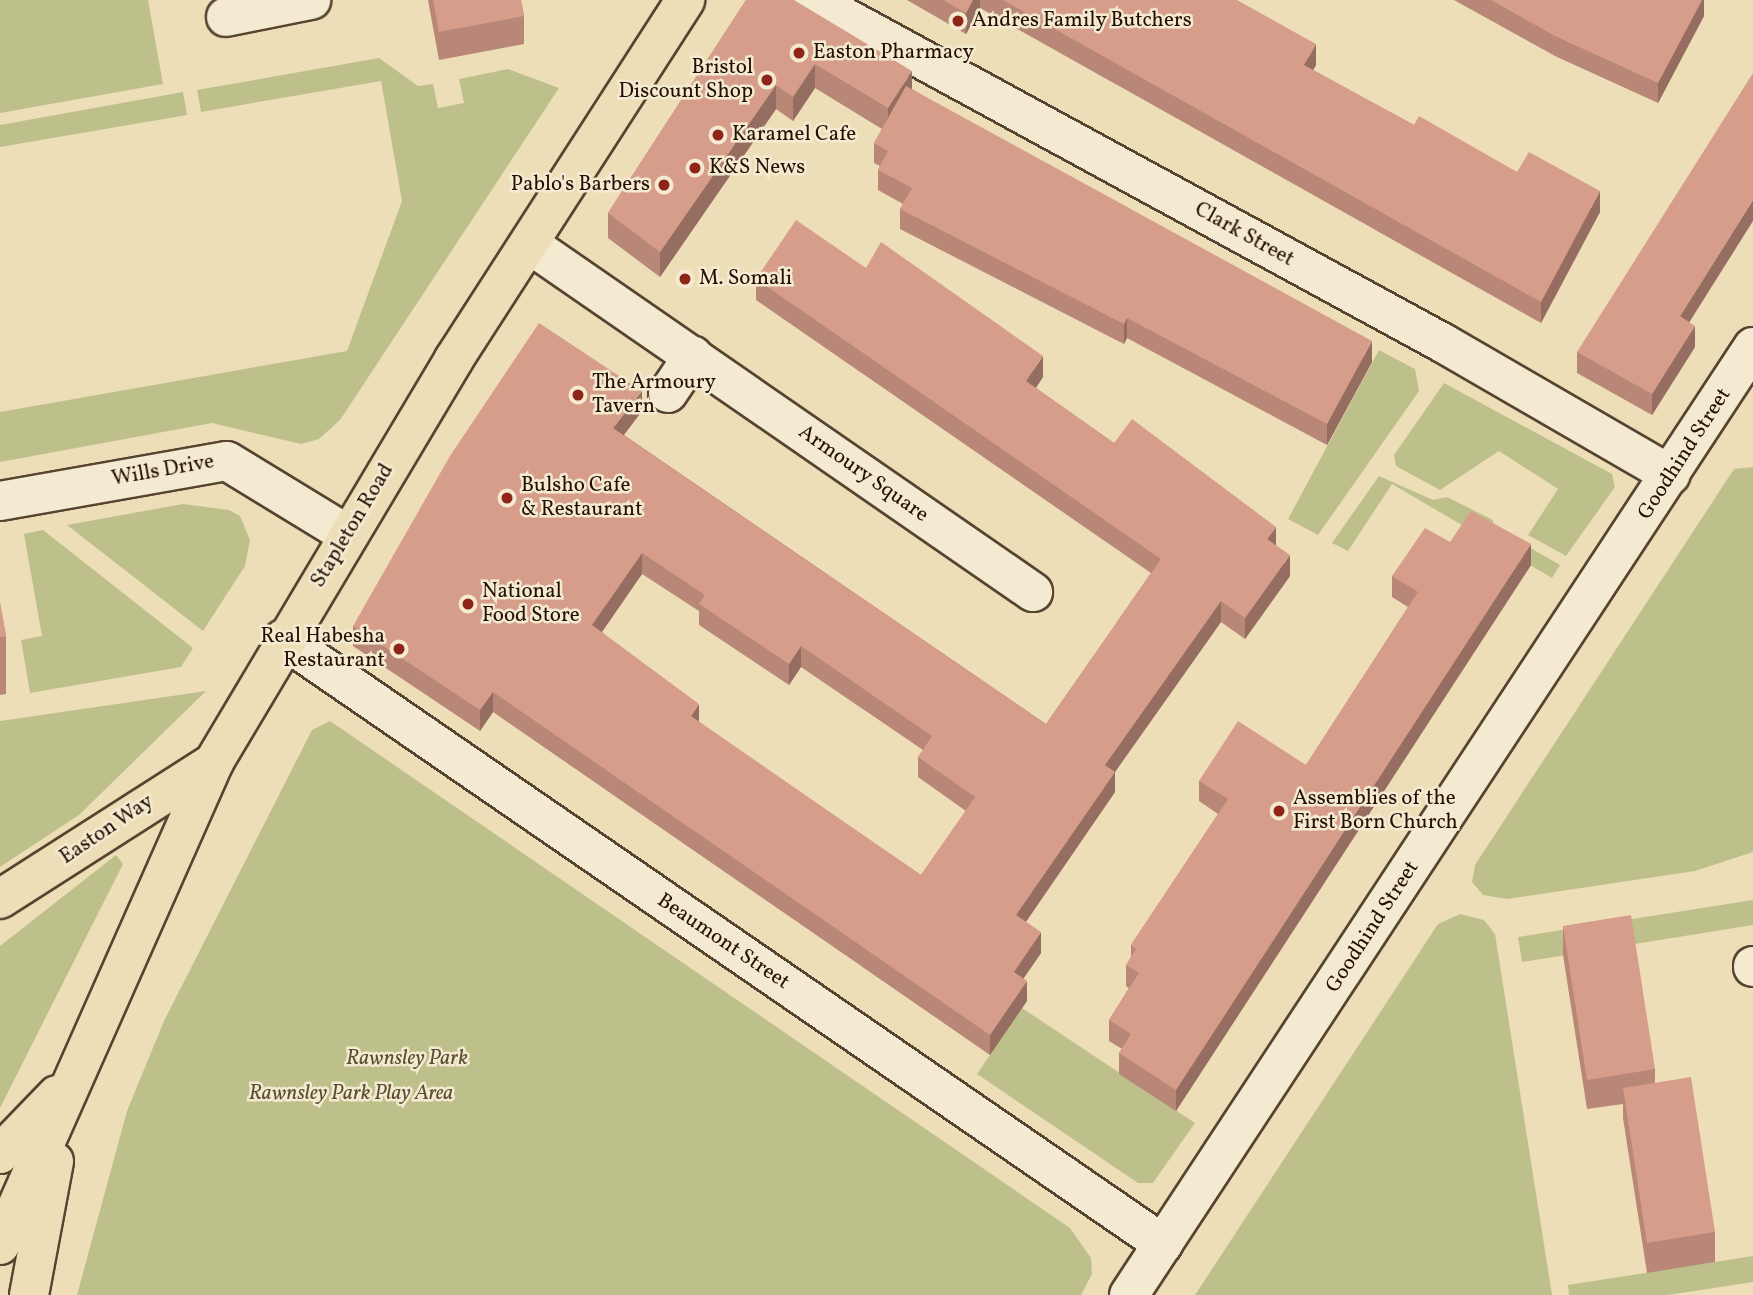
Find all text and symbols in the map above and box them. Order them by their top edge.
place label: Andres Family Butchers [972,8,1192,34]
marker: Andres Family Butchers [950,13,966,29]
place label: Easton Pharmacy [813,40,974,66]
marker: Easton Pharmacy [791,45,807,61]
place label: Bristol Discount Shop [619,55,753,105]
marker: Bristol Discount Shop [759,72,775,88]
place label: Karamel Cafe [732,122,856,148]
marker: Karamel Cafe [710,127,726,143]
place label: K&S News [709,155,805,181]
marker: K&S News [687,160,703,176]
place label: Pablo's Barbers [511,172,650,198]
marker: Pablo's Barbers [656,177,672,193]
street label: Clark Street [1190,197,1298,273]
place label: M. Somali [699,266,792,292]
marker: M. Somali [677,271,693,287]
place label: The Armoury Tavern [592,370,716,420]
street label: Goodhind Street [1633,383,1737,525]
marker: The Armoury Tavern [570,387,586,403]
street label: Armoury Square [793,420,933,528]
street label: Wills Drive [110,450,216,492]
street label: Stapleton Road [306,460,400,592]
place label: Bulsho Cafe & Restaurant [521,473,643,523]
marker: Bulsho Cafe & Restaurant [499,490,515,506]
place label: National Food Store [482,579,580,629]
marker: National Food Store [460,596,476,612]
place label: Real Habesha Restaurant [260,624,385,674]
marker: Real Habesha Restaurant [391,641,407,657]
place label: Assemblies of the First Born Church [1293,786,1458,836]
street label: Easton Way [55,789,159,871]
marker: Assemblies of the First Born Church [1271,803,1287,819]
street label: Goodhind Street [1321,856,1425,998]
street label: Beaumont Street [652,888,794,996]
park label: Rawnsley Park [346,1046,468,1072]
park label: Rawnsley Park Play Area [249,1081,453,1107]

